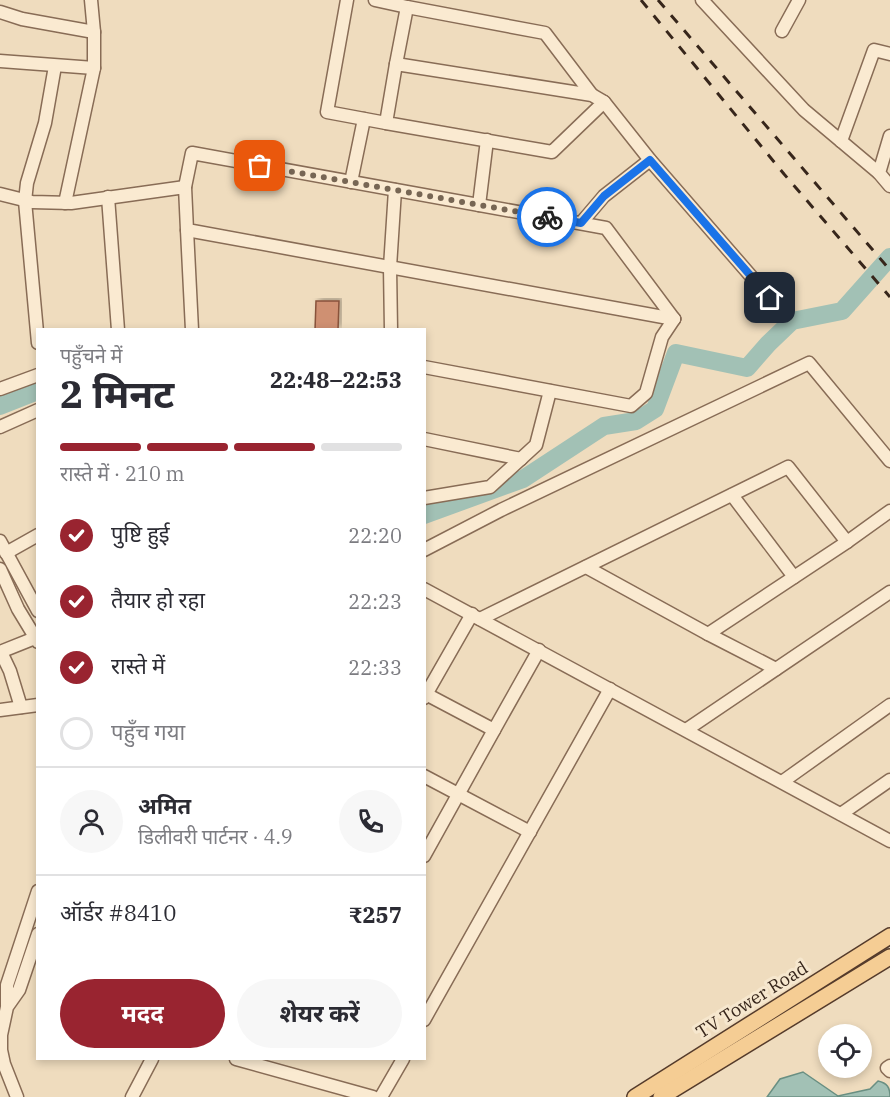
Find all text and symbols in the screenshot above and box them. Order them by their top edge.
pin [234,140,285,191]
icon: bag [243,149,276,182]
courier [517,187,577,247]
icon: bike [531,201,564,234]
pin [744,272,795,323]
icon: home [753,281,786,314]
text: पहुँचने में [60,342,122,369]
text: 22:48–22:53 [270,365,402,394]
text: 2 मिनट [60,368,174,419]
text: रास्ते में · 210 m [60,460,185,487]
icon: check [60,519,93,552]
text: पुष्टि हुई [111,519,170,548]
text: 22:20 [348,522,402,549]
icon: check [60,585,93,618]
text: तैयार हो रहा [111,585,205,614]
text: 22:23 [348,588,402,615]
icon: check [60,651,93,684]
text: रास्ते में [111,651,165,680]
text: 22:33 [348,654,402,681]
text: पहुँच गया [111,717,185,746]
button: person [60,790,123,853]
button: phone [339,790,402,853]
text: अमित [138,791,191,820]
text: डिलीवरी पार्टनर · 4.9 [138,823,293,850]
text: ऑर्डर #8410 [60,898,176,927]
text: ₹257 [348,900,402,929]
street label: TV Tower Road [691,956,812,1043]
button: मदद [60,979,225,1048]
button: शेयर करें [237,979,402,1048]
map controls [818,1024,872,1078]
button: locate [818,1024,872,1078]

